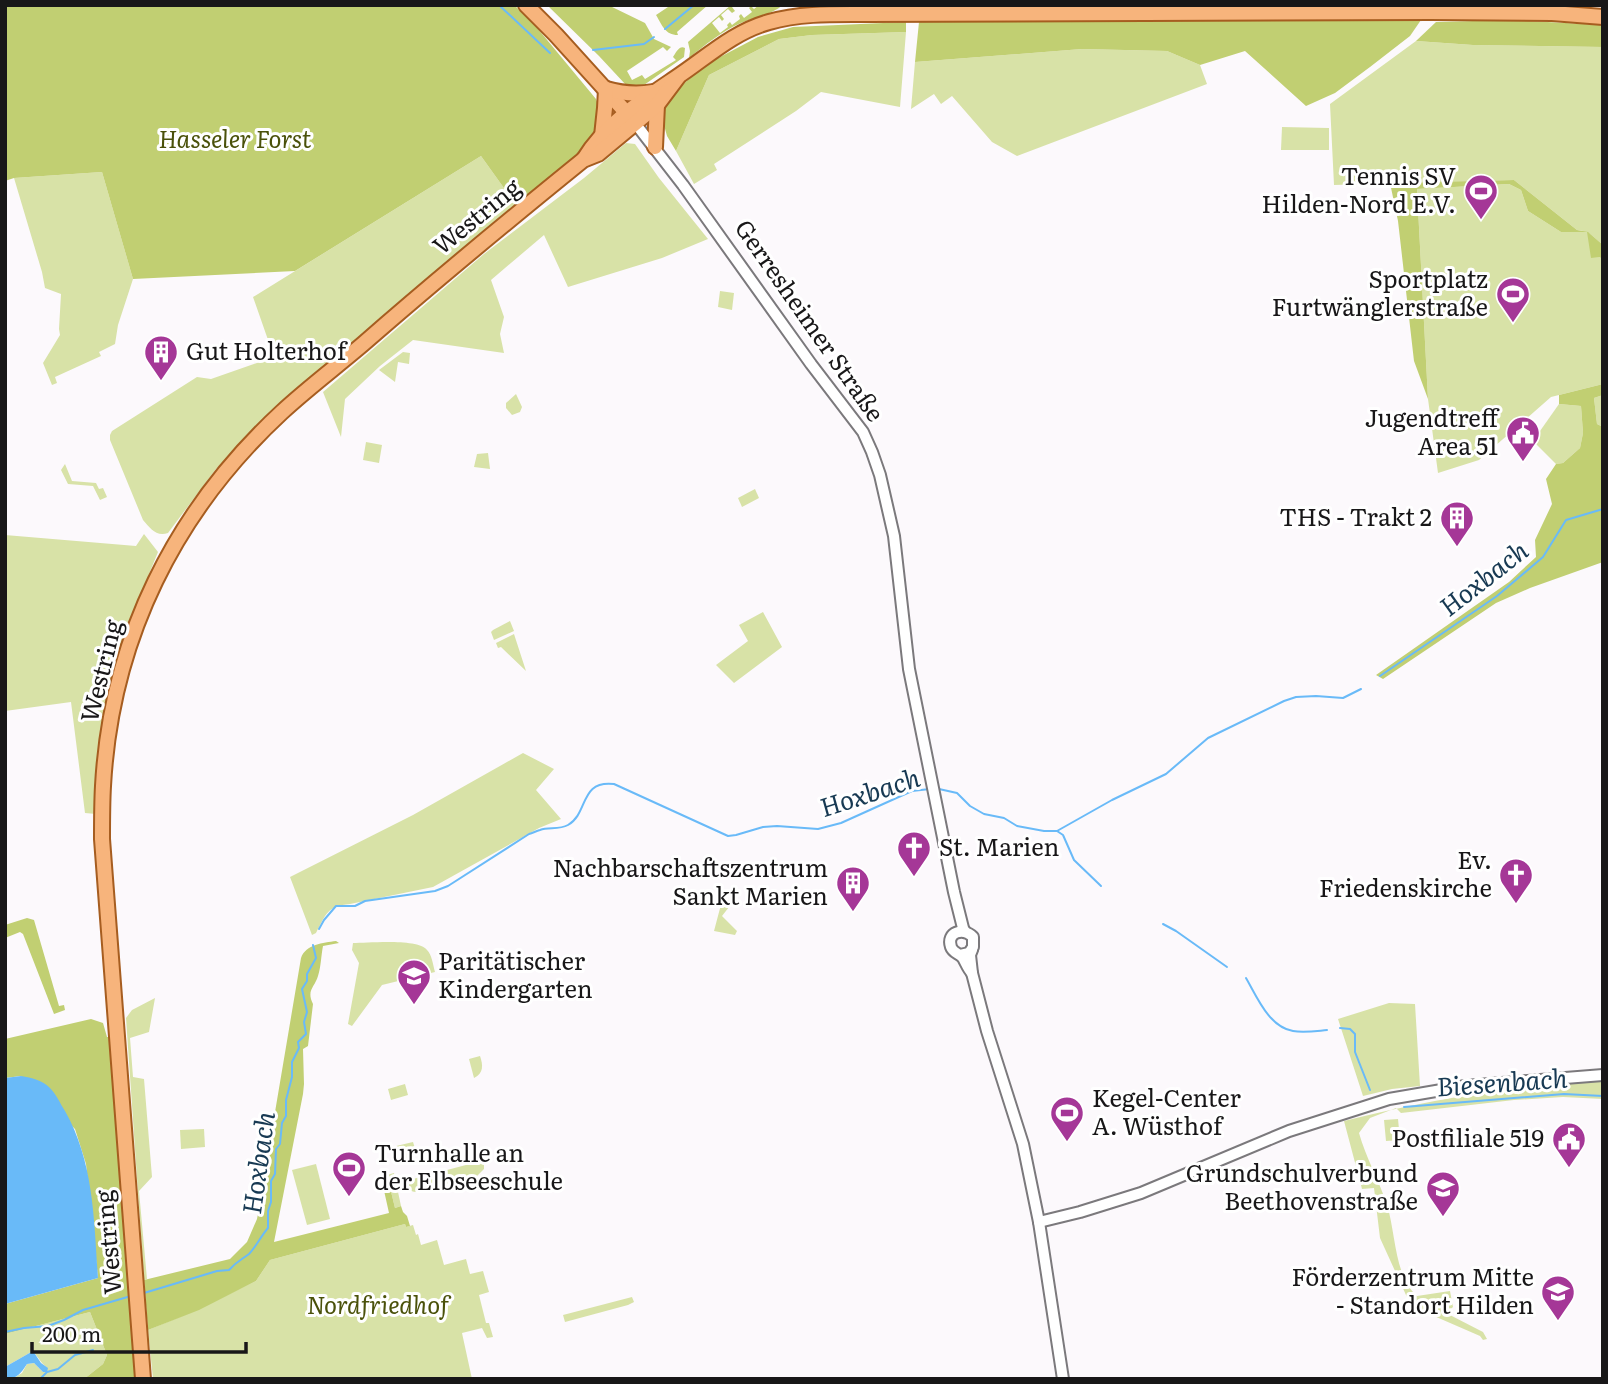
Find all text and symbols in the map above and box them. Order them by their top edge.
park label: Hasseler Forst [159,120,312,155]
place label: Tennis SV Hilden-Nord E.V. [1262,157,1456,220]
street label: Westring [424,168,528,262]
sports icon: Tennis SV Hilden-Nord E.V. [1462,172,1500,221]
street label: Gerresheimer Straße [728,211,894,428]
place label: Sportplatz Furtwänglerstraße [1272,260,1488,323]
sports icon: Sportplatz Furtwänglerstraße [1494,275,1532,324]
place label: Gut Holterhof [186,332,348,367]
building icon: Gut Holterhof [142,333,180,382]
place label: Jugendtreff Area 51 [1365,399,1500,462]
public building icon: Jugendtreff Area 51 [1504,414,1542,463]
place label: THS - Trakt 2 [1279,498,1432,533]
building icon: THS - Trakt 2 [1438,499,1476,548]
water label: Hoxbach [1430,530,1535,624]
street label: Westring [70,615,129,725]
water label: Hoxbach [814,756,924,825]
place label: St. Marien [939,828,1059,863]
church icon: St. Marien [895,829,933,878]
place label: Ev. Friedenskirche [1319,841,1492,904]
place label: Nachbarschaftszentrum Sankt Marien [553,849,828,912]
church icon: Ev. Friedenskirche [1497,856,1535,905]
building icon: Nachbarschaftszentrum Sankt Marien [834,864,872,913]
place label: Paritätischer Kindergarten [438,942,593,1005]
school or university icon: Paritätischer Kindergarten [395,957,433,1006]
water label: Biesenbach [1435,1056,1568,1105]
place label: Kegel-Center A. Wüsthof [1092,1079,1242,1142]
sports icon: Kegel-Center A. Wüsthof [1048,1094,1086,1143]
water label: Hoxbach [230,1109,283,1216]
place label: Postfiliale 519 [1392,1119,1544,1154]
public building icon: Postfiliale 519 [1550,1120,1588,1169]
place label: Turnhalle an der Elbseeschule [374,1134,563,1197]
sports icon: Turnhalle an der Elbseeschule [330,1149,368,1198]
place label: Grundschulverbund Beethovenstraße [1186,1154,1418,1217]
school or university icon: Grundschulverbund Beethovenstraße [1424,1169,1462,1218]
street label: Westring [84,1188,129,1296]
place label: Förderzentrum Mitte - Standort Hilden [1292,1258,1534,1321]
school or university icon: Förderzentrum Mitte - Standort Hilden [1539,1273,1577,1322]
park label: Nordfriedhof [307,1286,452,1321]
scale bar [32,1310,245,1354]
text: 200 m [42,1317,102,1348]

